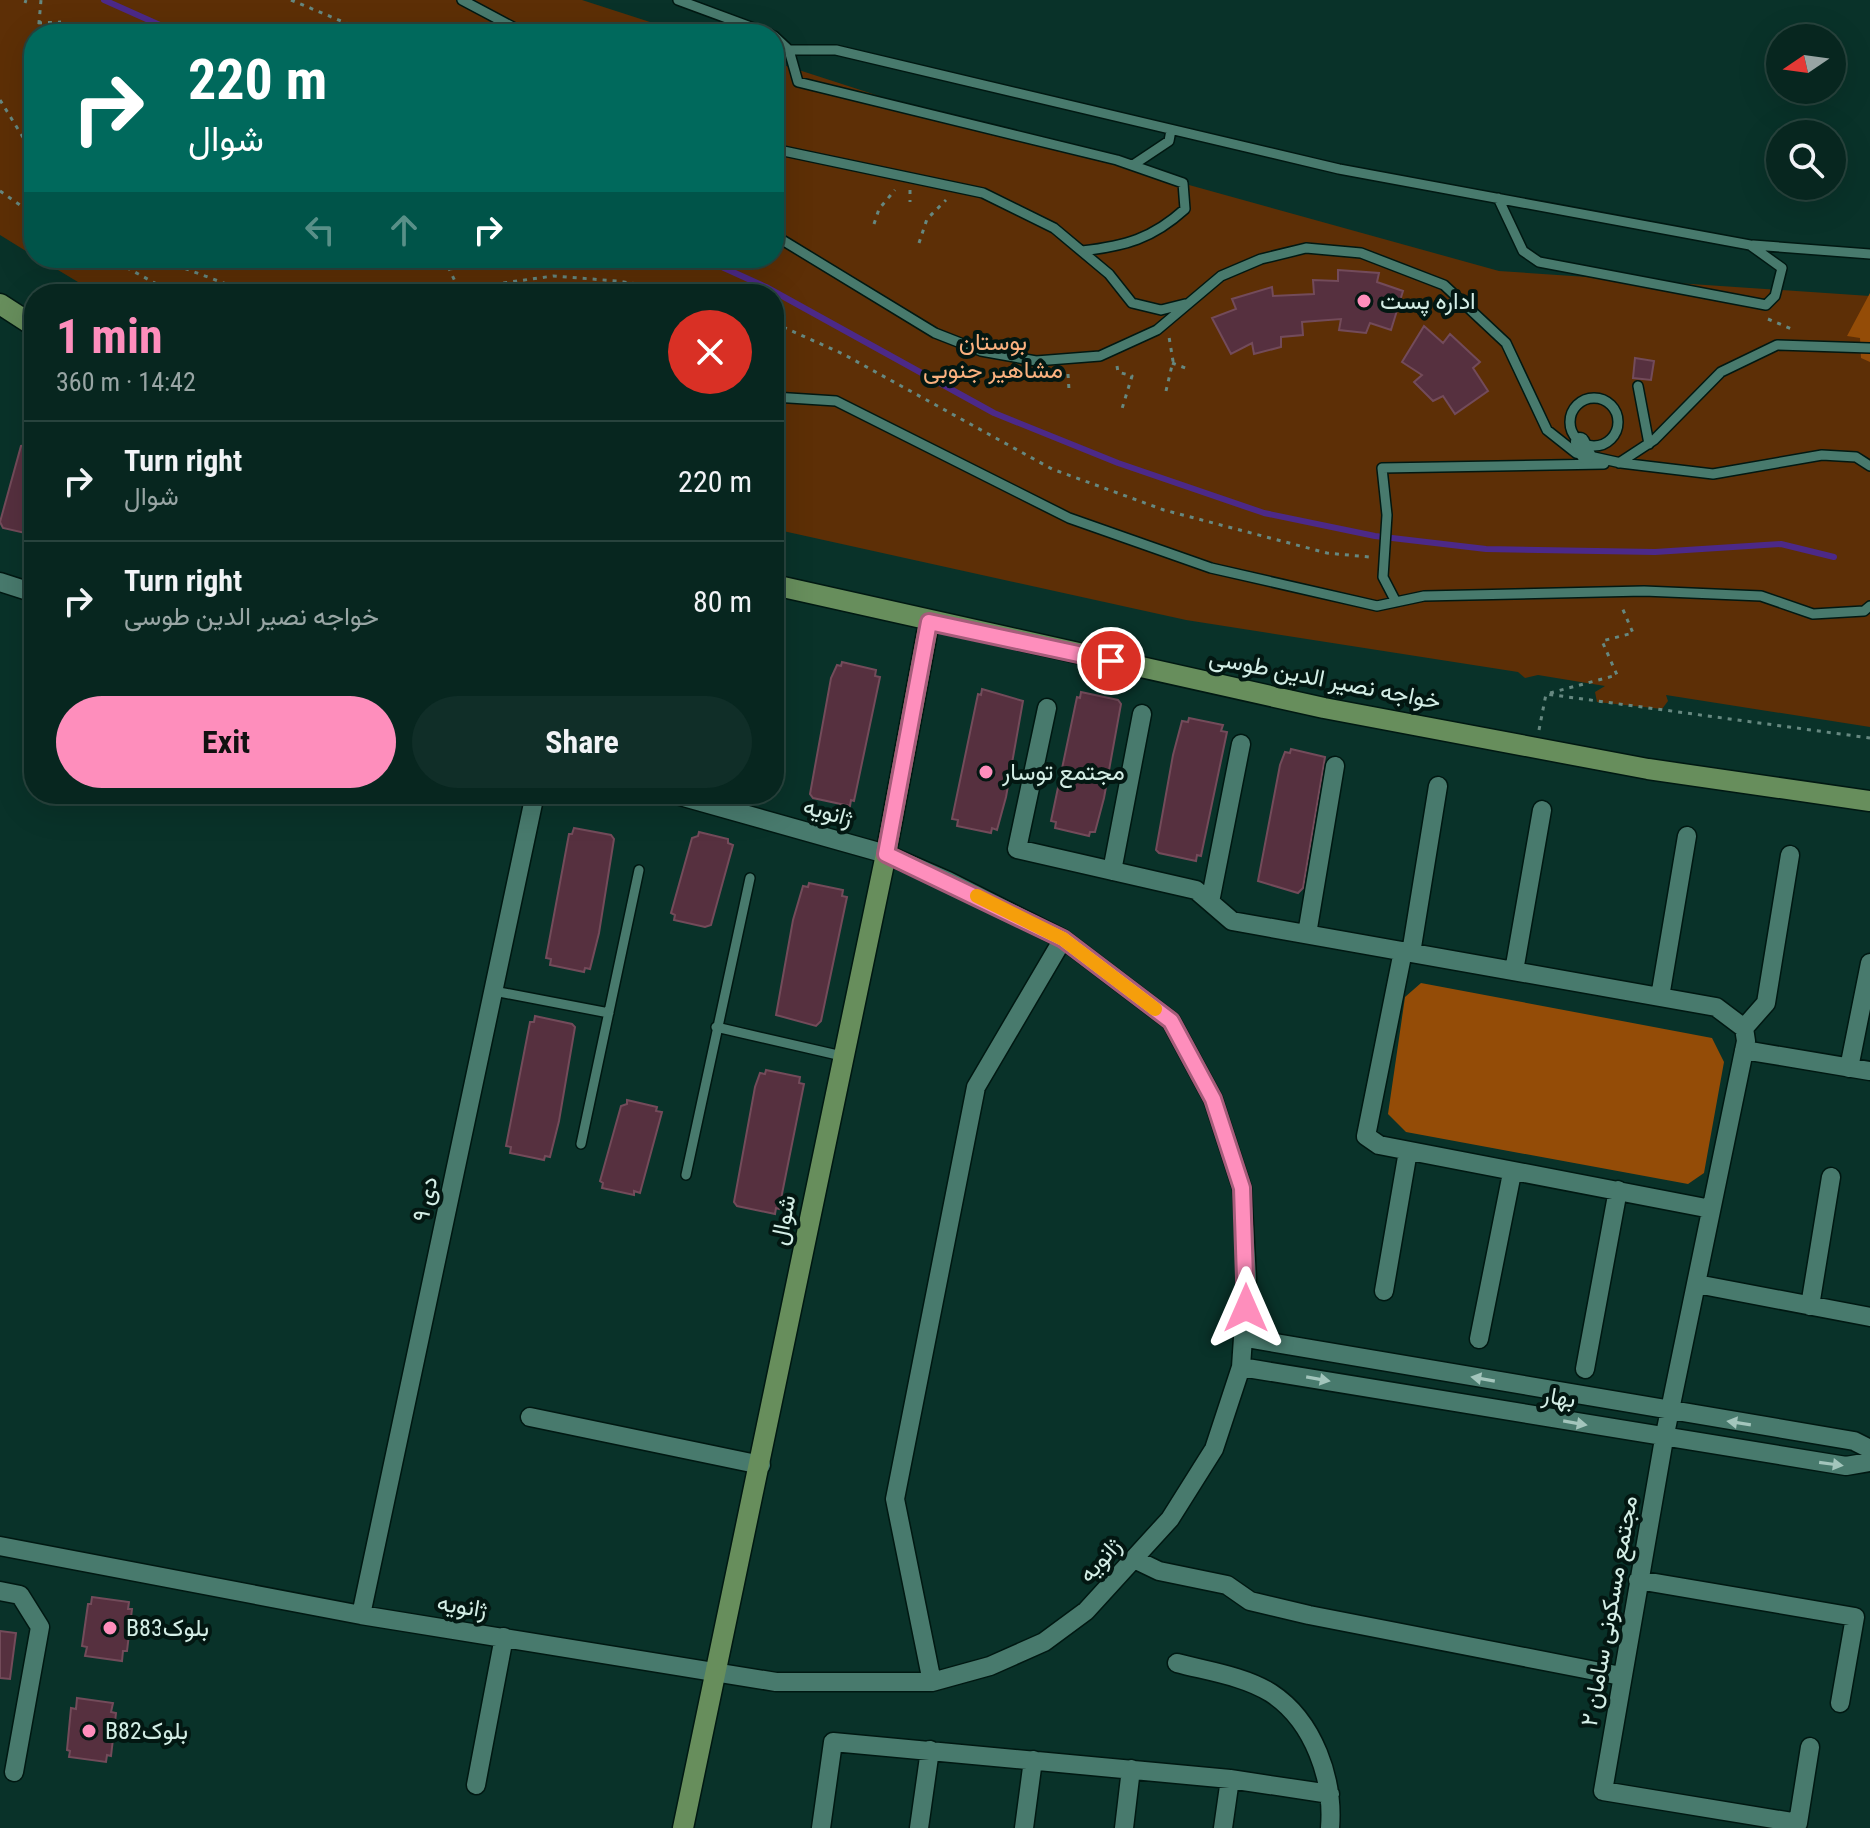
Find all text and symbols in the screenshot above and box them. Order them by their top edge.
north arrow [1766,24,1846,104]
map controls [1766,24,1846,200]
text: 220 m [188,47,327,113]
icon: right [56,56,160,160]
text: شوال [188,118,264,160]
button: search [1766,120,1846,200]
icon: left [298,208,342,252]
icon: ahead [382,208,426,252]
icon: right [466,208,510,252]
place label: اداره پست [1380,287,1476,317]
marker: اداره پست [1355,292,1373,310]
text: 1 min [56,308,163,365]
button: close [668,310,752,394]
park label: بوستان مشاهیر جنوبی [923,328,1063,385]
text: 360 m · 14:42 [56,367,196,397]
text: Turn right [124,443,242,478]
icon: right [56,459,100,503]
text: 220 m [678,464,752,499]
text: شوال [124,481,179,511]
text: Turn right [124,563,242,598]
icon: right [56,579,100,623]
text: 80 m [693,584,752,619]
text: خواجه نصیر الدین طوسی [124,601,379,631]
pin [1077,627,1145,695]
icon: arrive [1089,639,1133,683]
street label: خواجه نصیر الدین طوسی [1207,643,1443,716]
button: Exit [56,696,396,788]
button: Share [412,696,752,788]
place label: مجتمع توسار [1001,758,1125,789]
marker: مجتمع توسار [977,763,995,781]
street label: ژانویه [800,792,857,834]
street label: ۹ دی [407,1174,443,1224]
street label: شوال [764,1193,803,1248]
position arrow [1204,1266,1288,1350]
one-way arrow [1470,1372,1495,1385]
one-way arrow [1306,1374,1331,1386]
street label: بهار [1539,1380,1578,1415]
one-way arrow [1727,1416,1752,1428]
one-way arrow [1562,1418,1587,1430]
one-way arrow [1819,1458,1844,1471]
street label: مجتمع مسکونی سامان ۲ [1575,1493,1646,1729]
street label: ژانویه [1073,1531,1128,1589]
street label: ژانویه [435,1588,490,1625]
place label: B83بلوک [126,1614,209,1643]
marker: B83بلوک [101,1619,119,1637]
place label: B82بلوک [105,1717,188,1746]
marker: B82بلوک [80,1722,98,1740]

